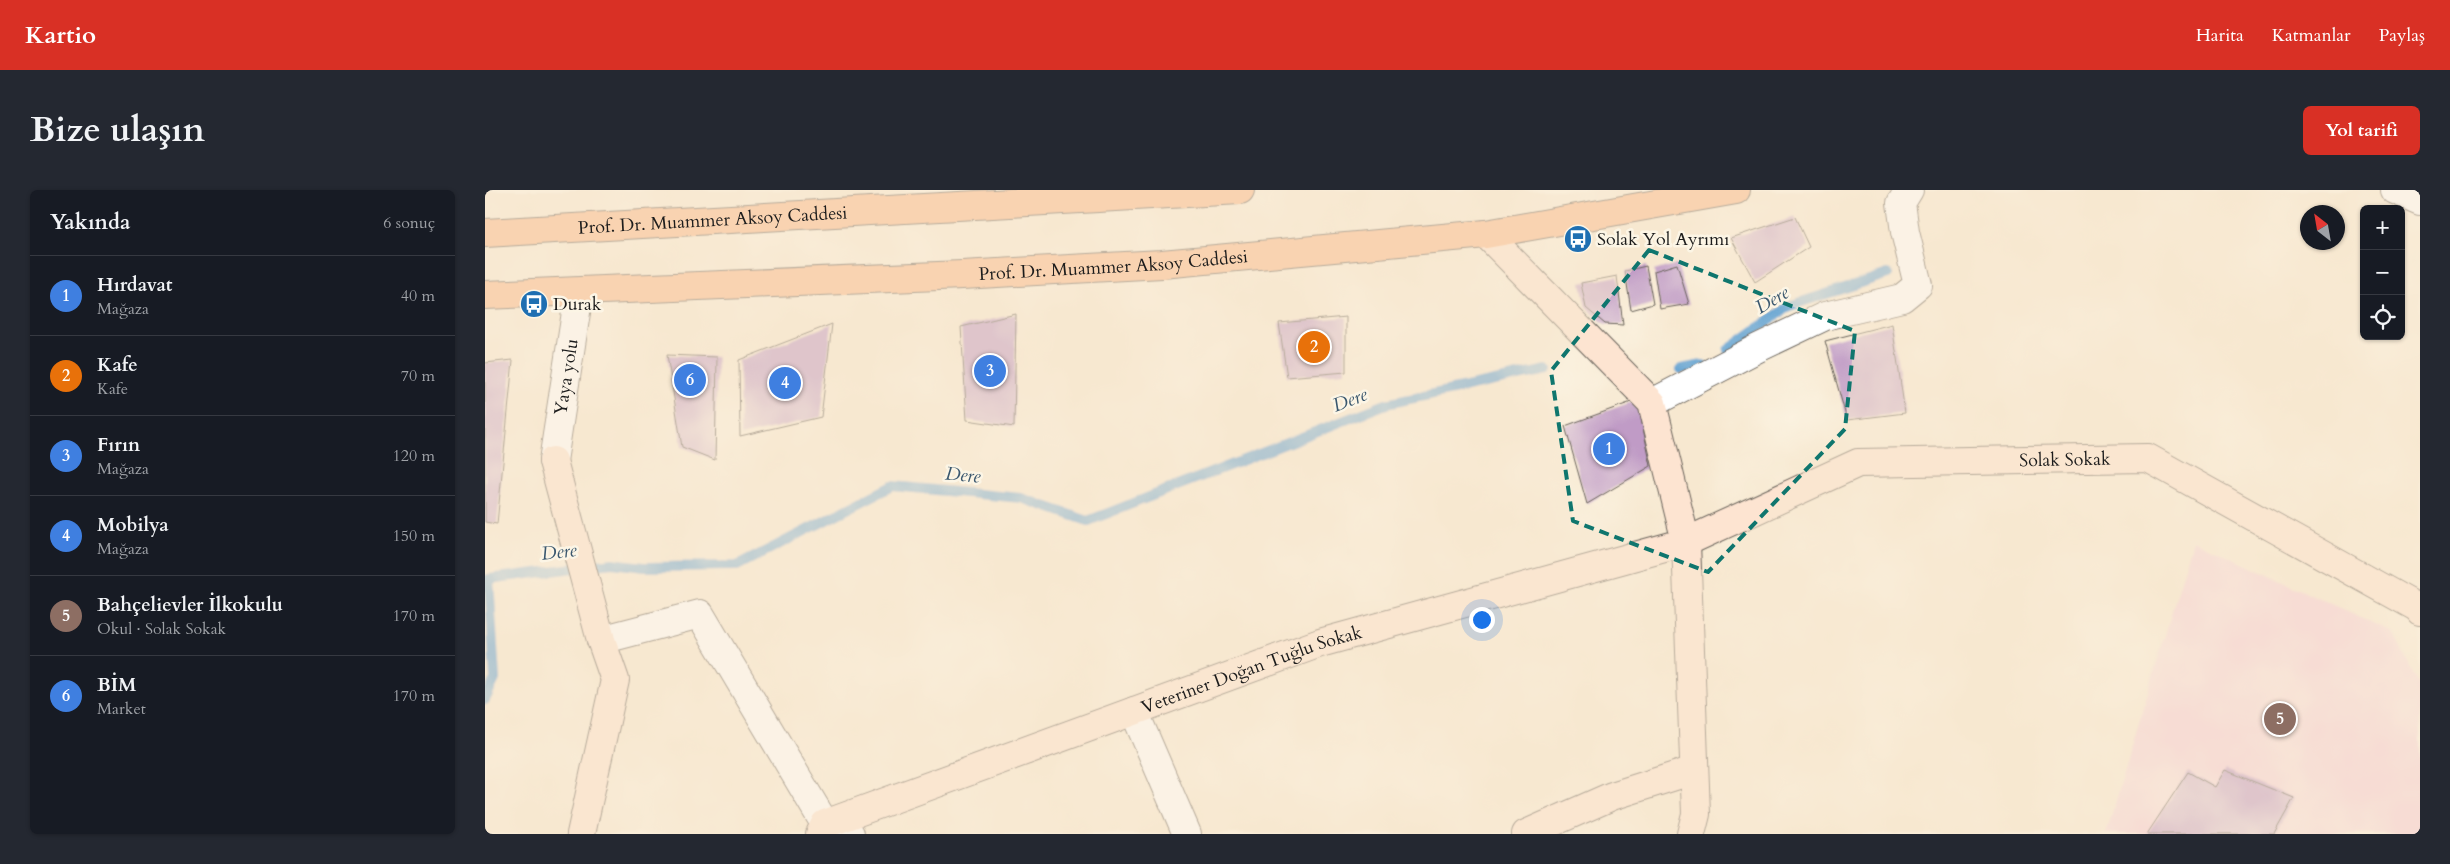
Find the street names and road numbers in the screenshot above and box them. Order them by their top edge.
street label: Prof. Dr. Muammer Aksoy Caddesi [577,200,848,240]
street label: Prof. Dr. Muammer Aksoy Caddesi [978,244,1249,287]
street label: Yaya yolu [548,337,584,417]
street label: Solak Sokak [2019,446,2111,473]
street label: Veteriner Doğan Tuğlu Sokak [1138,619,1365,720]

